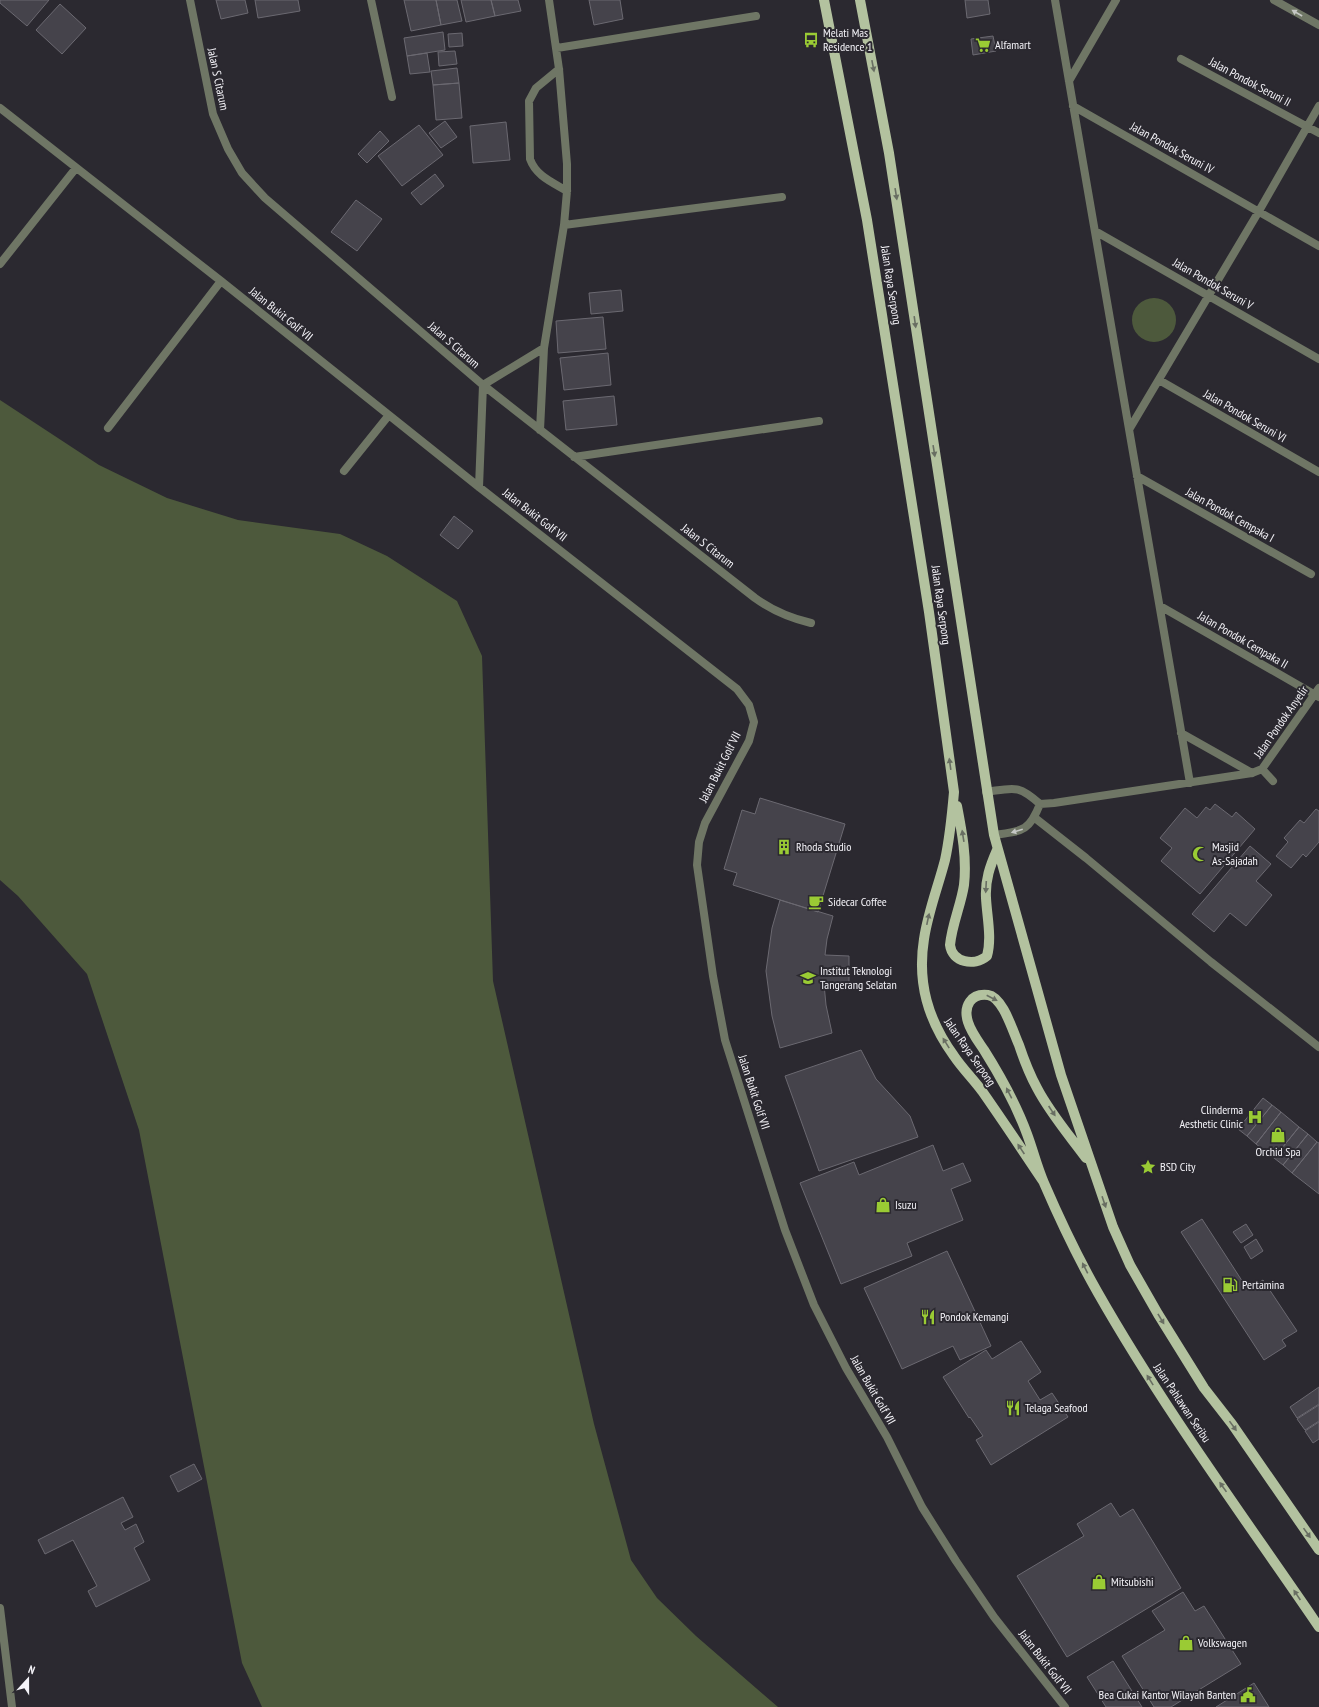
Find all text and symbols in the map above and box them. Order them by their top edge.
one-way arrow [1291,9,1303,16]
place label: Melati Mas Residence 1 [823,25,872,54]
bus stop icon: Melati Mas Residence 1 [802,31,820,49]
supermarket icon: Alfamart [974,36,992,54]
place label: Alfamart [995,37,1032,52]
street label: Jalan S Citarum [204,45,232,112]
street label: Jalan Pondok Seruni II [1206,53,1294,109]
one-way arrow [870,60,876,72]
street label: Jalan Pondok Seruni IV [1127,118,1217,177]
one-way arrow [893,188,899,200]
street label: Jalan Raya Serpong [878,243,905,325]
street label: Jalan Pondok Seruni V [1170,254,1256,313]
street label: Jalan Bukit Golf VII [246,283,316,344]
one-way arrow [912,316,918,328]
street label: Jalan S Citarum [425,318,483,371]
street label: Jalan Pondok Seruni VI [1200,385,1289,445]
one-way arrow [932,445,938,457]
street label: Jalan Bukit Golf VII [499,484,570,544]
street label: Jalan Pondok Cempaka I [1183,484,1277,545]
street label: Jalan S Citarum [678,520,738,571]
street label: Jalan Raya Serpong [928,563,954,645]
street label: Jalan Pondok Cempaka II [1195,607,1291,671]
street label: Jalan Pondok Anyelir [1250,682,1311,762]
street label: Jalan Bukit Golf VII [695,729,744,806]
one-way arrow [947,758,953,770]
one-way arrow [1010,828,1022,834]
one-way arrow [960,830,966,842]
building icon: Rhoda Studio [775,838,793,856]
place label: Rhoda Studio [796,839,851,854]
place label: Masjid As-Sajadah [1212,839,1258,868]
mosque icon: Masjid As-Sajadah [1191,845,1209,863]
one-way arrow [983,881,990,893]
cafe icon: Sidecar Coffee [807,893,825,911]
place label: Sidecar Coffee [828,894,887,909]
one-way arrow [925,913,931,925]
place label: Institut Teknologi Tangerang Selatan [820,963,897,992]
school or university icon: Institut Teknologi Tangerang Selatan [799,969,817,987]
one-way arrow [986,995,998,1001]
street label: Jalan Raya Serpong [941,1014,999,1089]
one-way arrow [942,1037,949,1049]
street label: Jalan Bukit Golf VII [735,1052,774,1131]
one-way arrow [1005,1087,1012,1099]
place label: Clinderma Aesthetic Clinic [1179,1102,1244,1131]
one-way arrow [1048,1105,1055,1117]
hospital icon: Clinderma Aesthetic Clinic [1246,1108,1264,1126]
shop icon: Orchid Spa [1269,1126,1287,1144]
one-way arrow [1018,1143,1025,1155]
place label: Orchid Spa [1256,1144,1301,1159]
place icon: BSD City [1139,1158,1157,1176]
place label: BSD City [1160,1159,1196,1174]
shop icon: Isuzu [874,1196,892,1214]
one-way arrow [1102,1196,1108,1208]
place label: Isuzu [895,1197,917,1212]
one-way arrow [1081,1262,1088,1274]
fuel station icon: Pertamina [1221,1276,1239,1294]
place label: Pertamina [1242,1277,1284,1292]
restaurant icon: Pondok Kemangi [919,1308,937,1326]
place label: Pondok Kemangi [940,1309,1009,1324]
one-way arrow [1157,1313,1164,1324]
street label: Jalan Bukit Golf VII [847,1352,899,1427]
street label: Jalan Pahlawan Seribu [1150,1360,1214,1445]
one-way arrow [1146,1375,1154,1385]
restaurant icon: Telaga Seafood [1004,1399,1022,1417]
place label: Telaga Seafood [1025,1400,1088,1415]
one-way arrow [1229,1421,1237,1431]
one-way arrow [1219,1482,1227,1493]
one-way arrow [1303,1528,1311,1538]
shop icon: Mitsubishi [1090,1573,1108,1591]
place label: Mitsubishi [1111,1574,1154,1589]
one-way arrow [1293,1589,1301,1600]
street label: Jalan Bukit Golf VII [1015,1626,1075,1697]
shop icon: Volkswagen [1177,1634,1195,1652]
place label: Volkswagen [1197,1635,1247,1650]
north arrow [8,1659,48,1699]
text: N [26,1662,37,1677]
public building icon: Bea Cukai Kantor Wilayah Banten [1239,1686,1257,1704]
place label: Bea Cukai Kantor Wilayah Banten [1099,1687,1236,1702]

